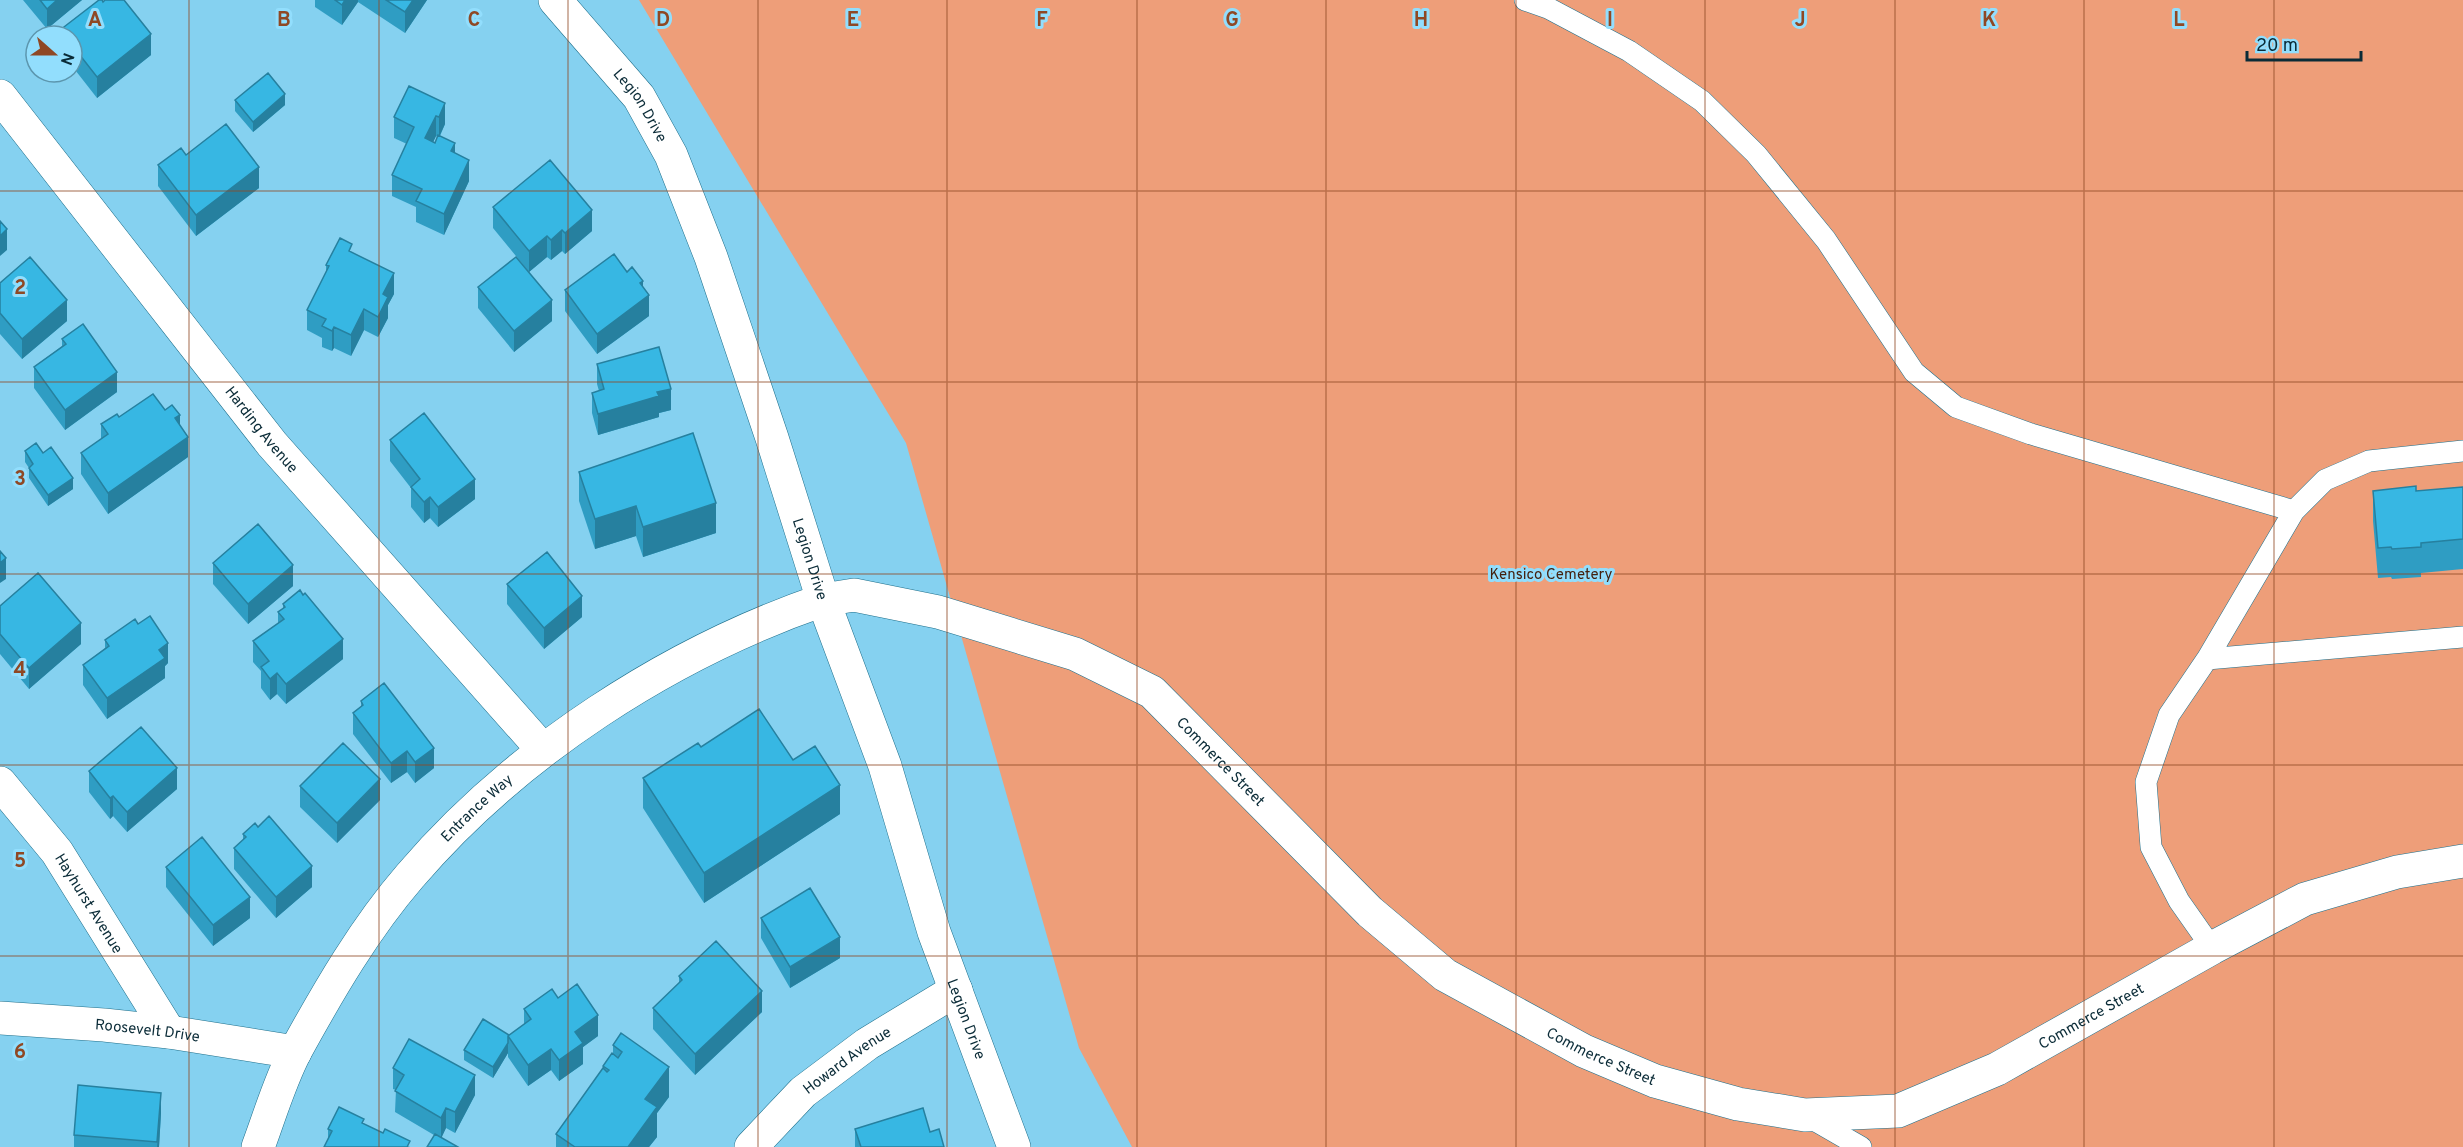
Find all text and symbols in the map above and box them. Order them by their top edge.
text: A [88,8,102,34]
text: B [277,8,291,34]
text: C [468,8,480,34]
text: D [656,8,670,34]
text: E [847,8,859,34]
text: F [1036,8,1048,34]
text: G [1225,8,1239,34]
text: H [1414,8,1428,34]
text: I [1607,8,1613,34]
text: J [1794,8,1806,34]
text: K [1982,8,1996,34]
text: L [2173,8,2185,34]
north arrow [24,24,84,84]
scale bar [2247,24,2361,62]
text: 20 m [2256,35,2298,58]
text: N [55,50,78,68]
street label: Legion Drive [608,66,670,146]
text: 2 [14,276,26,302]
street label: Harding Avenue [220,383,301,478]
text: 3 [14,467,26,493]
street label: Legion Drive [787,516,830,603]
park label: Kensico Cemetery [1489,566,1613,585]
text: 4 [14,658,26,684]
street label: Commerce Street [1171,714,1268,811]
street label: Entrance Way [438,771,518,847]
text: 5 [14,849,26,875]
street label: Hayhurst Avenue [49,851,126,958]
street label: Legion Drive [941,976,989,1063]
street label: Commerce Street [2036,980,2148,1055]
street label: Roosevelt Drive [94,1016,201,1048]
street label: Howard Avenue [800,1023,895,1100]
street label: Commerce Street [1542,1024,1658,1091]
text: 6 [14,1040,26,1066]

